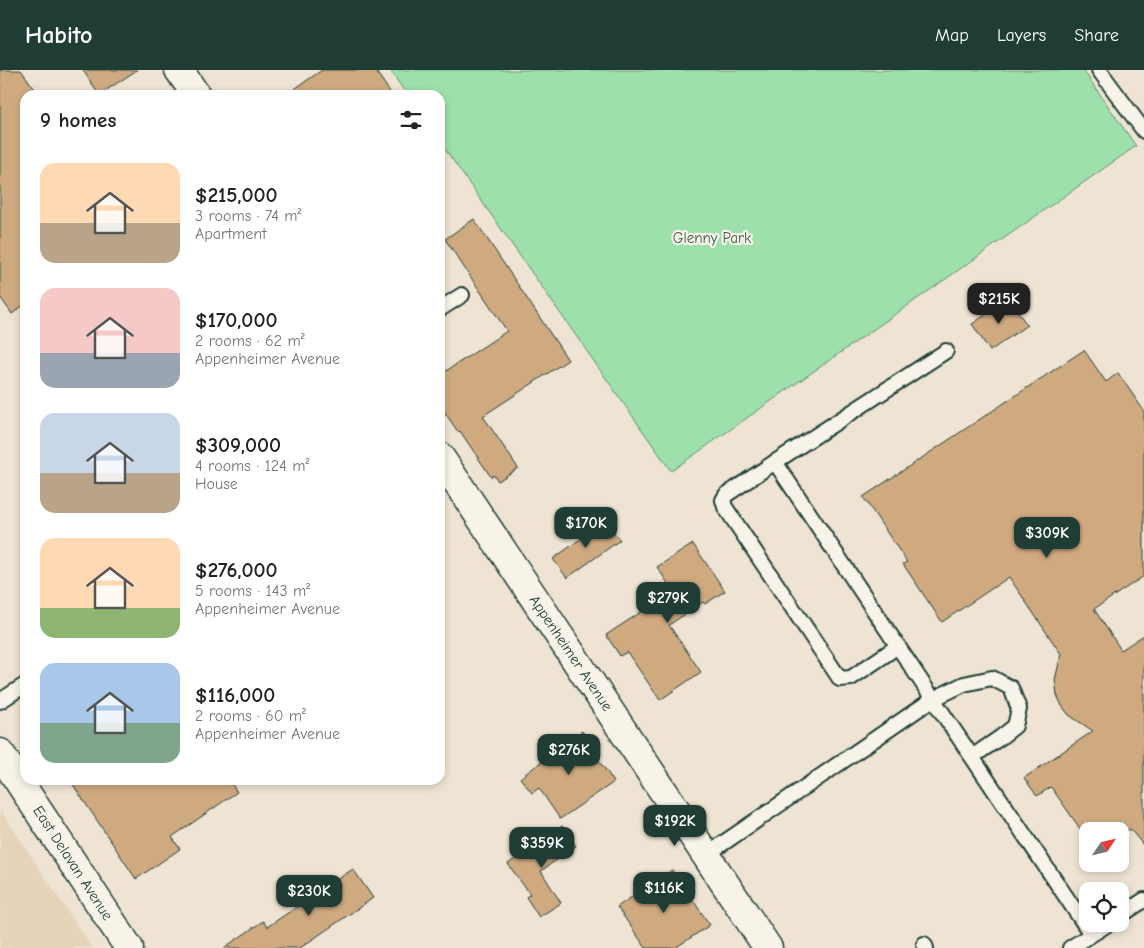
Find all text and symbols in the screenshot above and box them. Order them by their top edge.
text: Habito [25,21,92,49]
text: Map [935,25,969,46]
text: Layers [997,25,1046,46]
text: Share [1074,25,1119,46]
icon: filters [397,106,425,134]
text: 9 homes [40,108,116,132]
icon: home [80,183,140,243]
text: $215,000 [195,183,278,207]
text: 3 rooms · 74 m² [195,207,301,225]
text: Apartment [195,225,267,243]
park label: Glenny Park [673,229,752,247]
pin: $215K [964,282,1034,325]
text: $215K [978,290,1020,308]
icon: home [80,308,140,368]
text: $170,000 [195,308,277,332]
text: 2 rooms · 62 m² [195,332,305,350]
text: Appenheimer Avenue [195,350,340,368]
icon: home [80,433,140,493]
text: $309,000 [195,433,281,457]
text: 4 rooms · 124 m² [195,457,309,475]
text: House [195,475,238,493]
pin: $170K [551,506,621,549]
text: $170K [565,514,607,532]
pin: $309K [1012,516,1082,559]
text: $309K [1025,524,1069,542]
icon: home [80,558,140,618]
text: $276,000 [195,558,278,582]
text: 5 rooms · 143 m² [195,582,310,600]
pin: $279K [633,582,703,624]
text: $279K [647,589,689,607]
street label: Appenheimer Avenue [526,592,617,715]
text: Appenheimer Avenue [195,600,340,618]
icon: home [80,683,140,743]
text: $116,000 [195,683,275,707]
text: 2 rooms · 60 m² [195,707,306,725]
text: Appenheimer Avenue [195,725,340,743]
pin: $276K [534,734,604,776]
text: $276K [548,741,590,759]
street label: East Delavan Avenue [29,802,117,924]
pin: $192K [640,804,710,847]
text: $192K [654,812,696,830]
north arrow [1079,822,1129,872]
map controls [1079,822,1129,932]
pin: $359K [507,826,577,869]
text: $359K [520,834,564,852]
pin: $116K [629,872,699,914]
pin: $230K [274,874,344,917]
text: $116K [644,879,684,897]
text: $230K [287,882,331,900]
button: locate [1079,882,1129,932]

